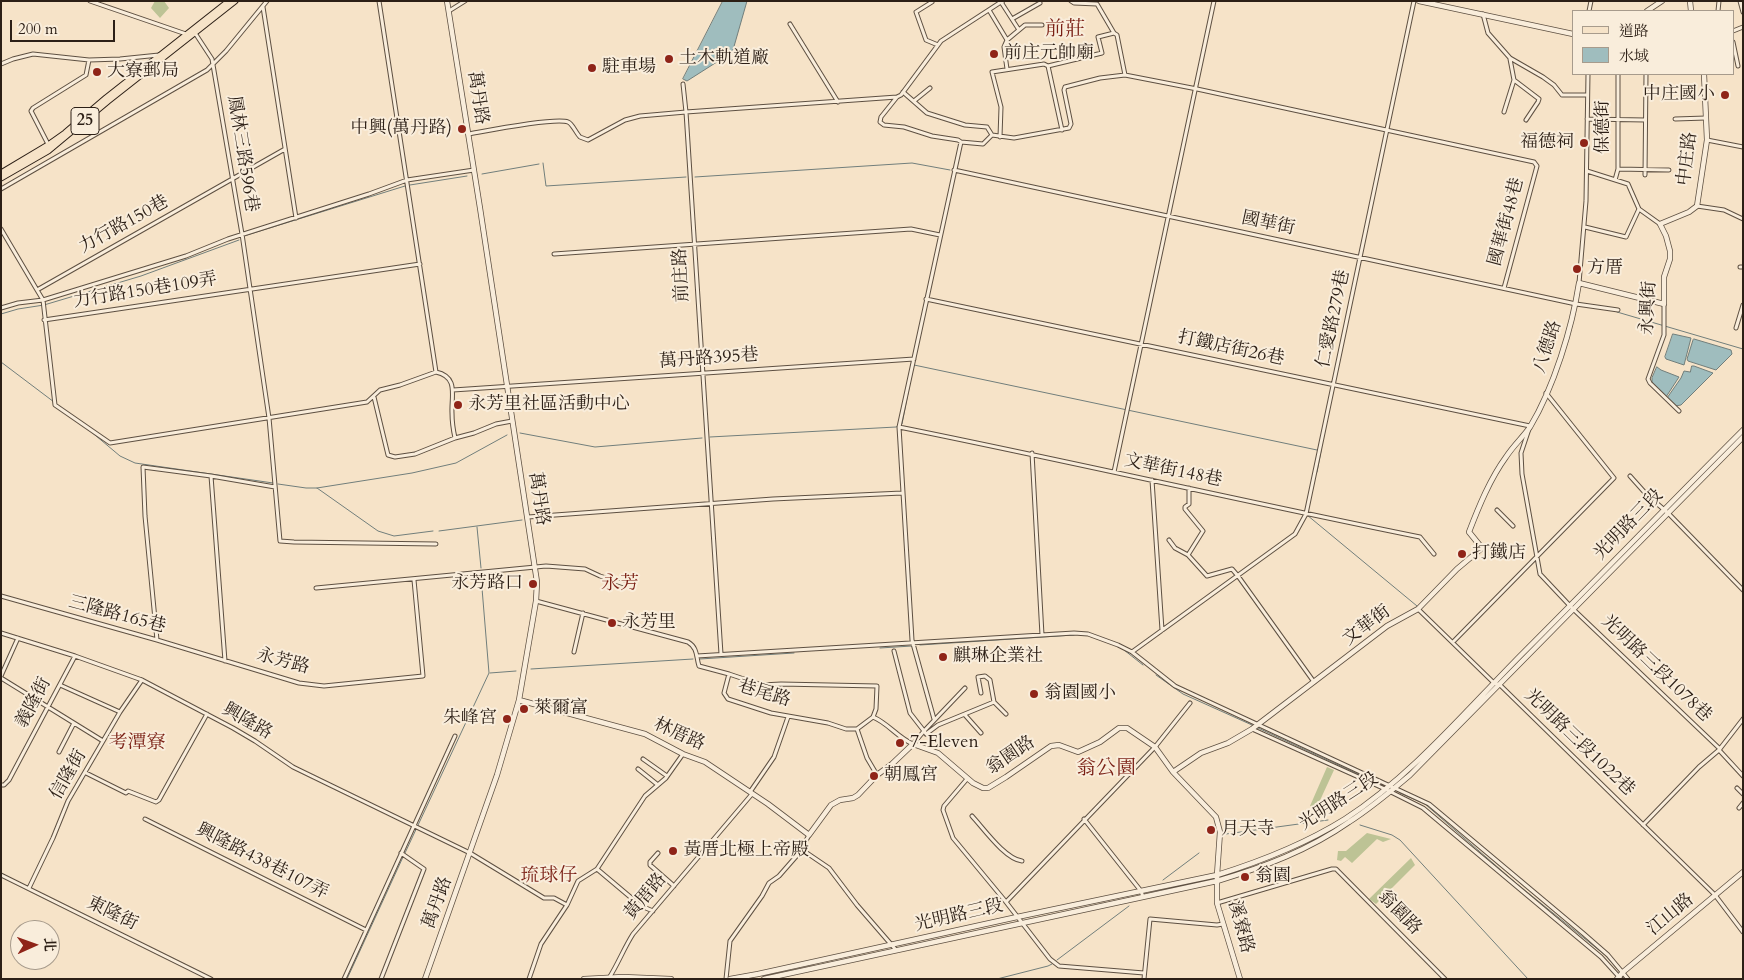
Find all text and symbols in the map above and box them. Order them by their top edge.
scale bar [12,10,118,42]
legend [1572,10,1734,75]
district label: 前莊 [1045,18,1085,42]
text: 200 m [18,19,58,39]
text: 道路 [1619,21,1649,41]
place label: 前庄元帥廟 [1004,43,1094,65]
text: 水域 [1619,46,1649,66]
place label: 土木軌道廠 [679,48,769,70]
marker: 前庄元帥廟 [988,48,1000,60]
marker: 土木軌道廠 [663,53,675,65]
place label: 駐車場 [602,57,656,79]
place label: 大寮郵局 [107,61,179,83]
marker: 駐車場 [586,62,598,74]
marker: 大寮郵局 [91,66,103,78]
street label: 萬丹路 [462,70,492,126]
place label: 中庄國小 [1643,84,1715,106]
marker: 中庄國小 [1719,89,1731,101]
street label: 鳳林三路596巷 [222,94,262,214]
street label: 保德街 [1593,100,1615,154]
road number: 25 [71,108,99,134]
place label: 中興(萬丹路) [351,118,452,140]
marker: 中興(萬丹路) [456,123,468,135]
street label: 中庄路 [1674,131,1702,187]
place label: 福德祠 [1520,132,1574,154]
marker: 福德祠 [1578,137,1590,149]
street label: 國華街48巷 [1485,176,1529,268]
street label: 力行路150巷 [75,191,173,259]
street label: 國華街 [1239,208,1297,240]
street label: 前庄路 [670,247,694,303]
place label: 方厝 [1587,258,1623,280]
marker: 方厝 [1571,263,1583,275]
street label: 仁愛路279巷 [1313,268,1355,370]
street label: 力行路150巷109弄 [72,269,218,313]
street label: 永興街 [1637,280,1661,336]
street label: 八德路 [1529,318,1567,376]
street label: 打鐵店街26巷 [1176,327,1286,371]
street label: 萬丹路395巷 [659,345,759,373]
place label: 永芳里社區活動中心 [468,394,630,416]
marker: 永芳里社區活動中心 [452,399,464,411]
street label: 文華街148巷 [1122,450,1224,492]
street label: 萬丹路 [523,471,553,527]
street label: 光明路三段 [1590,485,1668,565]
place label: 打鐵店 [1472,543,1526,565]
marker: 打鐵店 [1456,548,1468,560]
place label: 永芳路口 [451,573,523,595]
district label: 永芳 [601,574,639,596]
marker: 永芳路口 [527,578,539,590]
street label: 三隆路165巷 [66,592,168,638]
street label: 文華街 [1339,601,1395,651]
street label: 光明路三段1078巷 [1596,611,1716,727]
place label: 永芳里 [622,612,676,634]
marker: 永芳里 [606,617,618,629]
street label: 永芳路 [254,645,312,679]
place label: 麒琳企業社 [953,646,1043,668]
marker: 麒琳企業社 [937,651,949,663]
street label: 義隆街 [12,674,56,732]
street label: 巷尾路 [735,676,793,712]
place label: 翁園國小 [1044,683,1116,705]
street label: 光明路三段1022巷 [1519,685,1639,801]
marker: 翁園國小 [1028,688,1040,700]
place label: 萊爾富 [534,698,588,720]
street label: 興隆路 [218,699,276,745]
marker: 萊爾富 [518,703,530,715]
place label: 朱峰宮 [443,708,497,730]
marker: 朱峰宮 [501,713,513,725]
street label: 林厝路 [650,714,708,756]
place label: 7-Eleven [910,732,979,754]
street label: 翁園路 [983,732,1039,780]
district label: 考潭寮 [109,733,165,755]
marker: 7-Eleven [894,737,906,749]
street label: 信隆街 [46,746,92,804]
district label: 翁公園 [1076,757,1136,781]
place label: 朝鳳宮 [884,765,938,787]
street label: 光明路三段 [1295,768,1383,836]
marker: 朝鳳宮 [868,770,880,782]
street label: 興隆路438巷107弄 [192,819,332,905]
place label: 月天寺 [1221,819,1275,841]
marker: 月天寺 [1205,824,1217,836]
place label: 黃厝北極上帝殿 [683,840,809,862]
marker: 黃厝北極上帝殿 [667,845,679,857]
district label: 琉球仔 [521,866,577,888]
place label: 翁園 [1255,866,1291,888]
street label: 黃厝路 [620,869,672,925]
marker: 翁園 [1239,871,1251,883]
street label: 萬丹路 [419,874,457,932]
street label: 翁園路 [1372,886,1426,940]
street label: 江山路 [1643,889,1699,941]
street label: 東隆街 [83,892,141,936]
street label: 光明路三段 [913,895,1005,937]
street label: 溪寮路 [1223,898,1257,956]
north arrow [10,920,60,970]
text: 北 [40,937,59,952]

